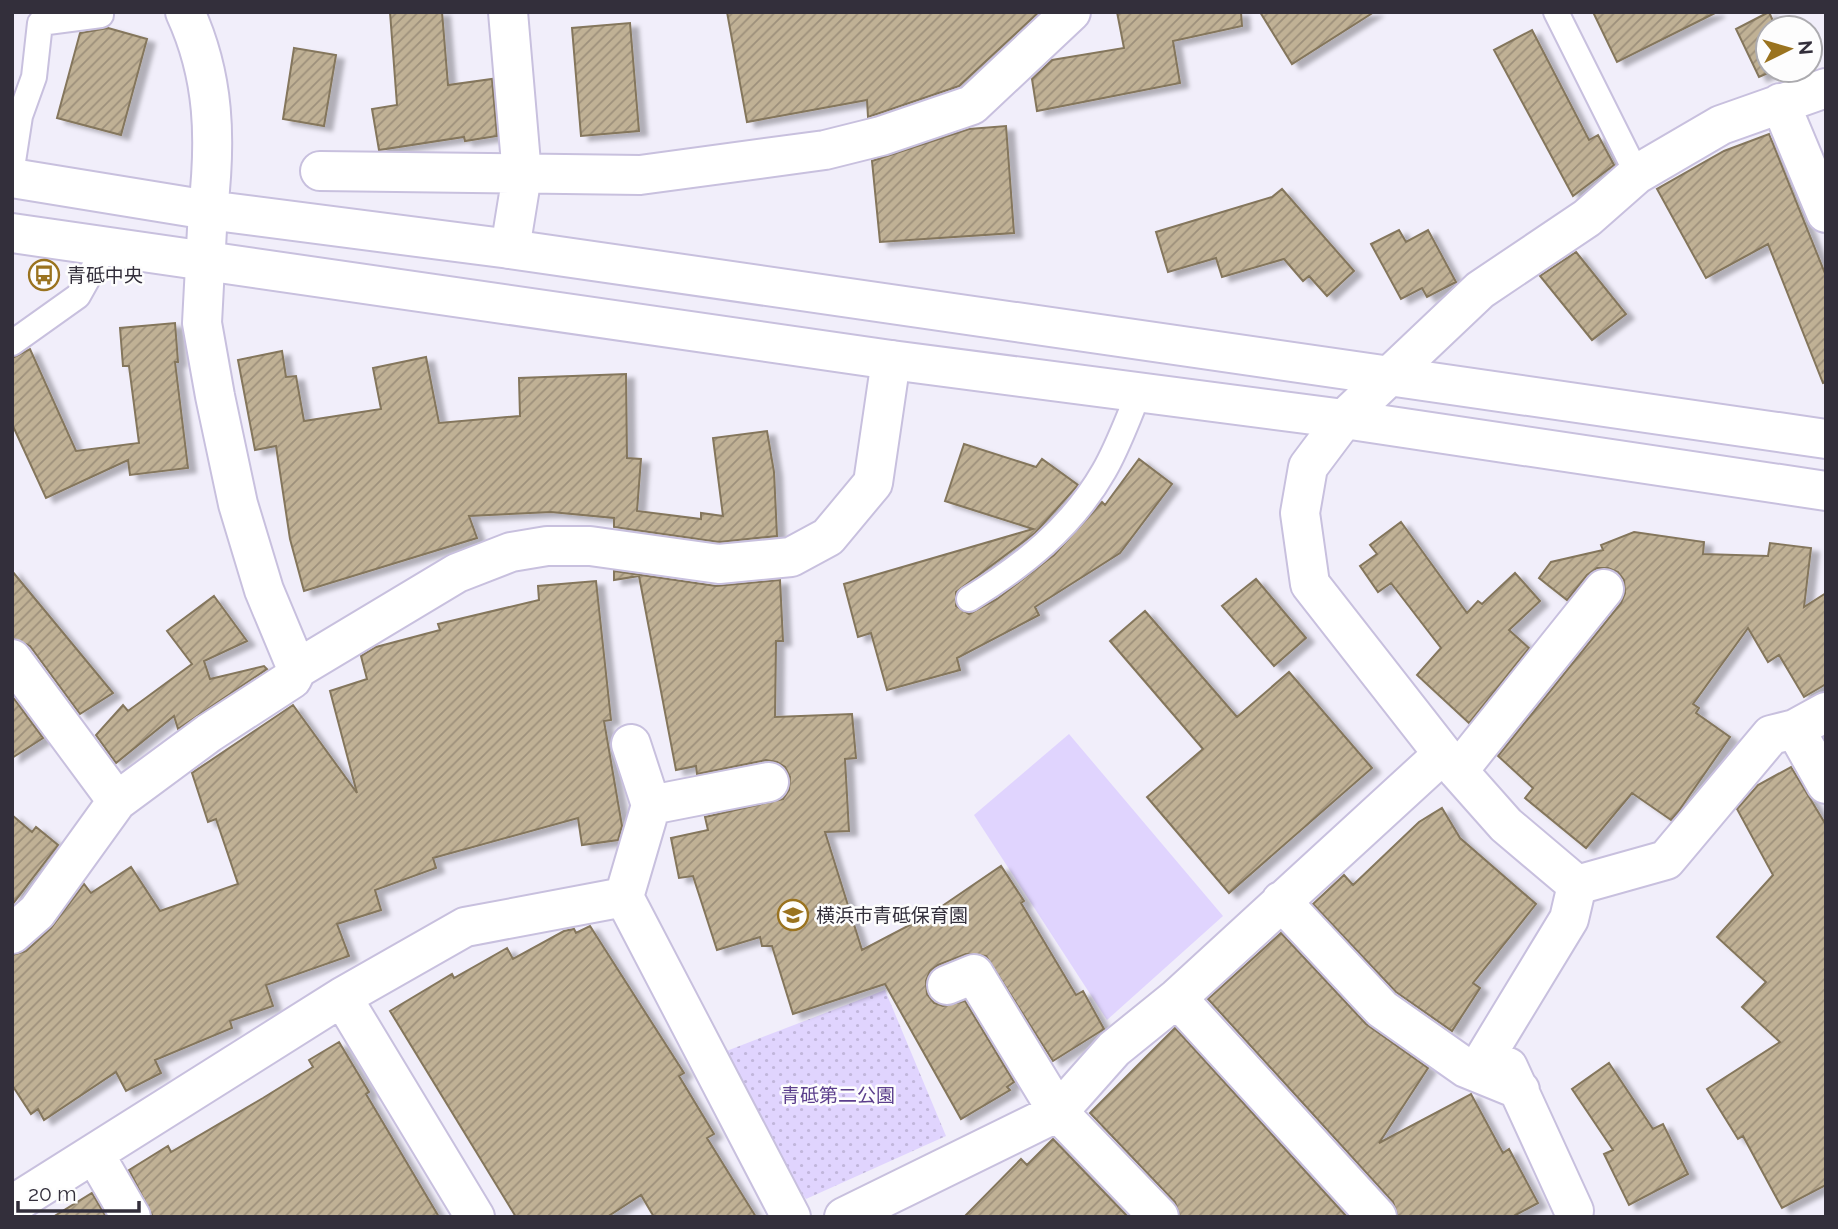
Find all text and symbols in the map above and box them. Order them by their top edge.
north arrow [1754,14,1824,84]
text: N [1794,39,1818,56]
bus stop icon: 青砥中央 [27,258,61,292]
place label: 青砥中央 [67,264,143,286]
school or university icon: 横浜市青砥保育園 [776,898,810,932]
place label: 横浜市青砥保育園 [816,904,968,926]
park label: 青砥第二公園 [781,1084,895,1106]
scale bar [18,1170,138,1214]
text: 20 m [28,1181,76,1206]

